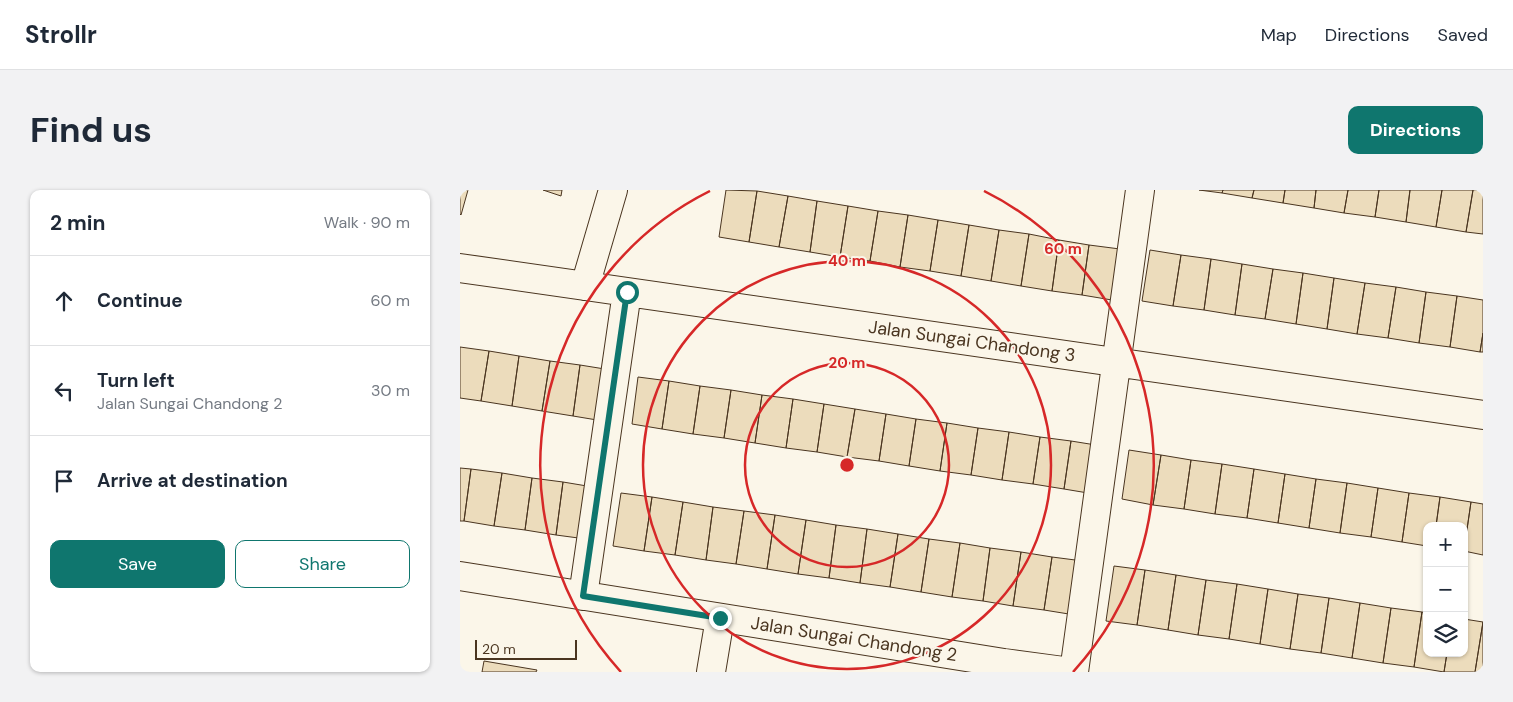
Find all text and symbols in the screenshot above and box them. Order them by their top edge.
text: Strollr [25,19,97,50]
text: Map [1261,23,1297,47]
text: Directions [1325,23,1410,47]
text: Saved [1438,23,1488,47]
button: Directions [1348,106,1483,154]
text: Find us [30,107,152,153]
text: 2 min [50,209,106,237]
text: Walk · 90 m [324,212,410,233]
text: 60 m [1044,239,1082,259]
text: 40 m [828,251,866,271]
route start [616,281,639,304]
icon: ahead [50,287,78,315]
text: Continue [97,288,183,313]
text: 60 m [370,290,410,311]
street label: Jalan Sungai Chandong 3 [867,315,1077,367]
text: 20 m [829,353,865,373]
text: Turn left [97,368,175,393]
icon: left [50,377,78,405]
text: 30 m [371,380,410,401]
text: Jalan Sungai Chandong 2 [97,393,282,414]
centre of rings [838,456,856,474]
icon: arrive [50,467,78,495]
text: Arrive at destination [97,468,288,493]
map controls [1423,522,1468,657]
button: + [1423,522,1468,567]
button: Save [50,540,225,588]
button: Share [235,540,410,588]
button: − [1423,567,1468,612]
route end [709,607,732,630]
street label: Jalan Sungai Chandong 2 [749,611,959,667]
button: layers [1423,612,1468,657]
scale bar [475,637,578,660]
text: 20 m [482,640,516,658]

